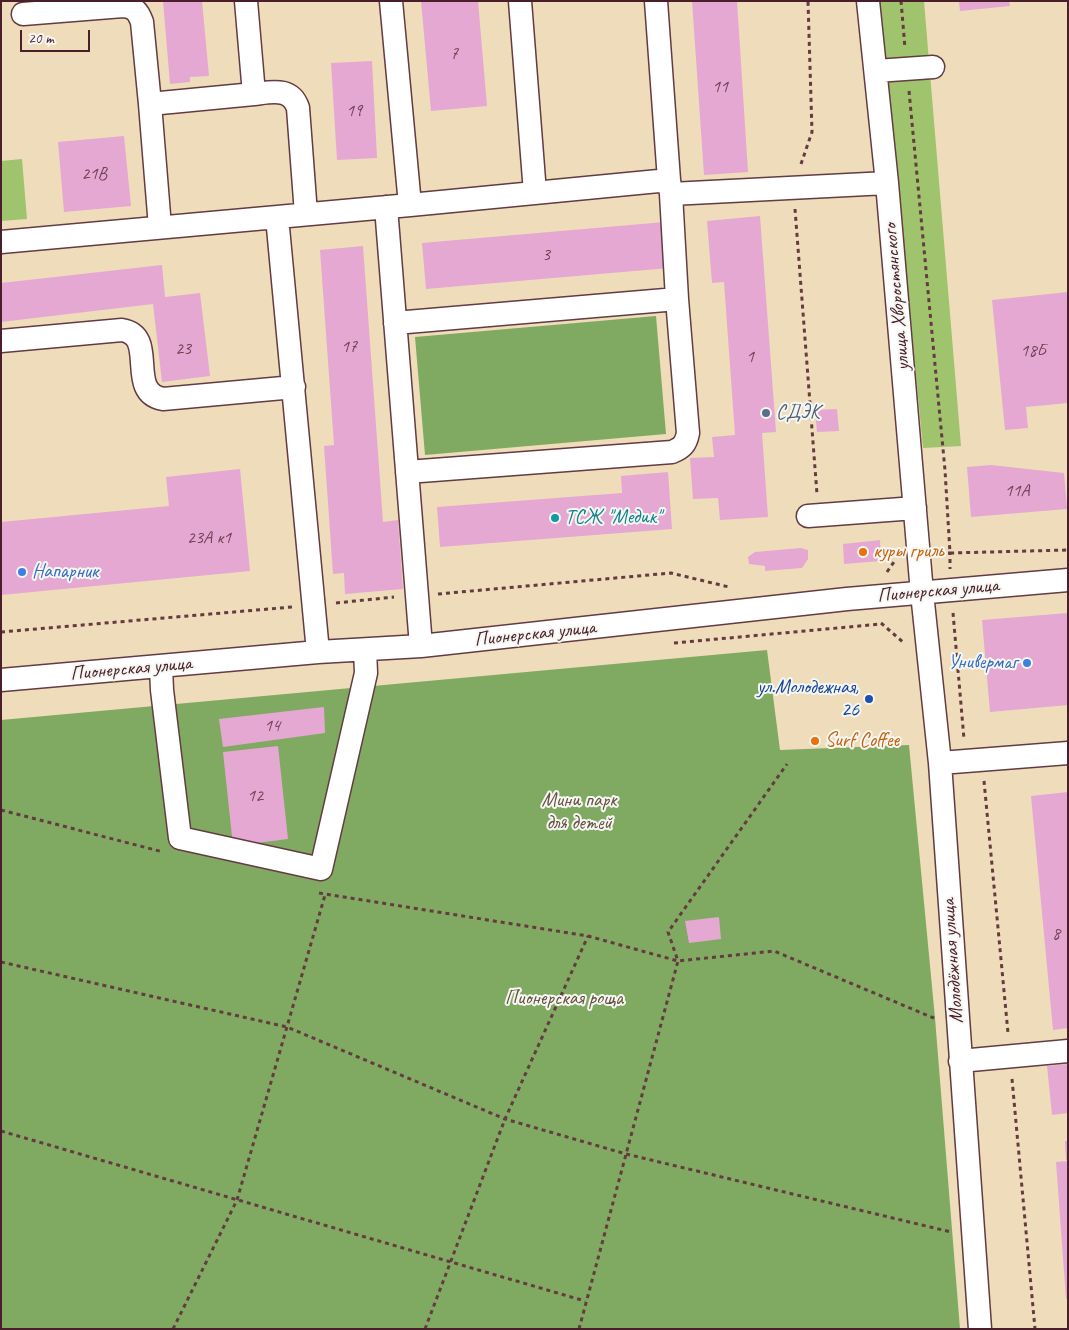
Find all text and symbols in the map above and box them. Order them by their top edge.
scale bar [22,20,92,52]
text: 20 m [28,29,54,48]
house number: 7 [450,43,458,65]
house number: 11 [712,76,728,98]
house number: 19 [346,100,362,122]
house number: 21В [81,163,107,185]
street label: улица Хворостянского [879,222,915,372]
house number: 3 [542,244,550,266]
house number: 17 [341,336,357,358]
house number: 23 [175,338,191,360]
house number: 18Б [1020,340,1046,362]
house number: 1 [746,346,754,368]
place label: СДЭК [776,401,820,425]
marker: СДЭК [760,407,772,419]
house number: 11А [1004,480,1030,502]
place label: ТСЖ "Медик" [565,506,661,530]
marker: ТСЖ "Медик" [549,512,561,524]
house number: 23А к1 [187,527,231,549]
place label: куры гриль [873,540,944,564]
marker: куры гриль [857,546,869,558]
place label: Напарник [32,560,98,584]
marker: Напарник [16,566,28,578]
street label: Пионерская улица [876,574,1000,608]
street label: Пионерская улица [473,616,597,652]
place label: Универмаг [948,651,1017,675]
street label: Пионерская улица [69,652,193,686]
marker: Универмаг [1021,657,1033,669]
place label: ул.Молодежная, 26 [757,676,859,723]
marker: ул.Молодежная, 26 [863,693,875,705]
house number: 14 [264,715,280,737]
place label: Surf Coffee [825,729,899,753]
marker: Surf Coffee [809,735,821,747]
house number: 12 [247,785,263,807]
park label: Мини парк для детей [542,789,616,836]
street label: Молодёжная улица [937,898,969,1024]
house number: 8 [1052,923,1060,945]
park label: Пионерская роща [505,987,623,1011]

